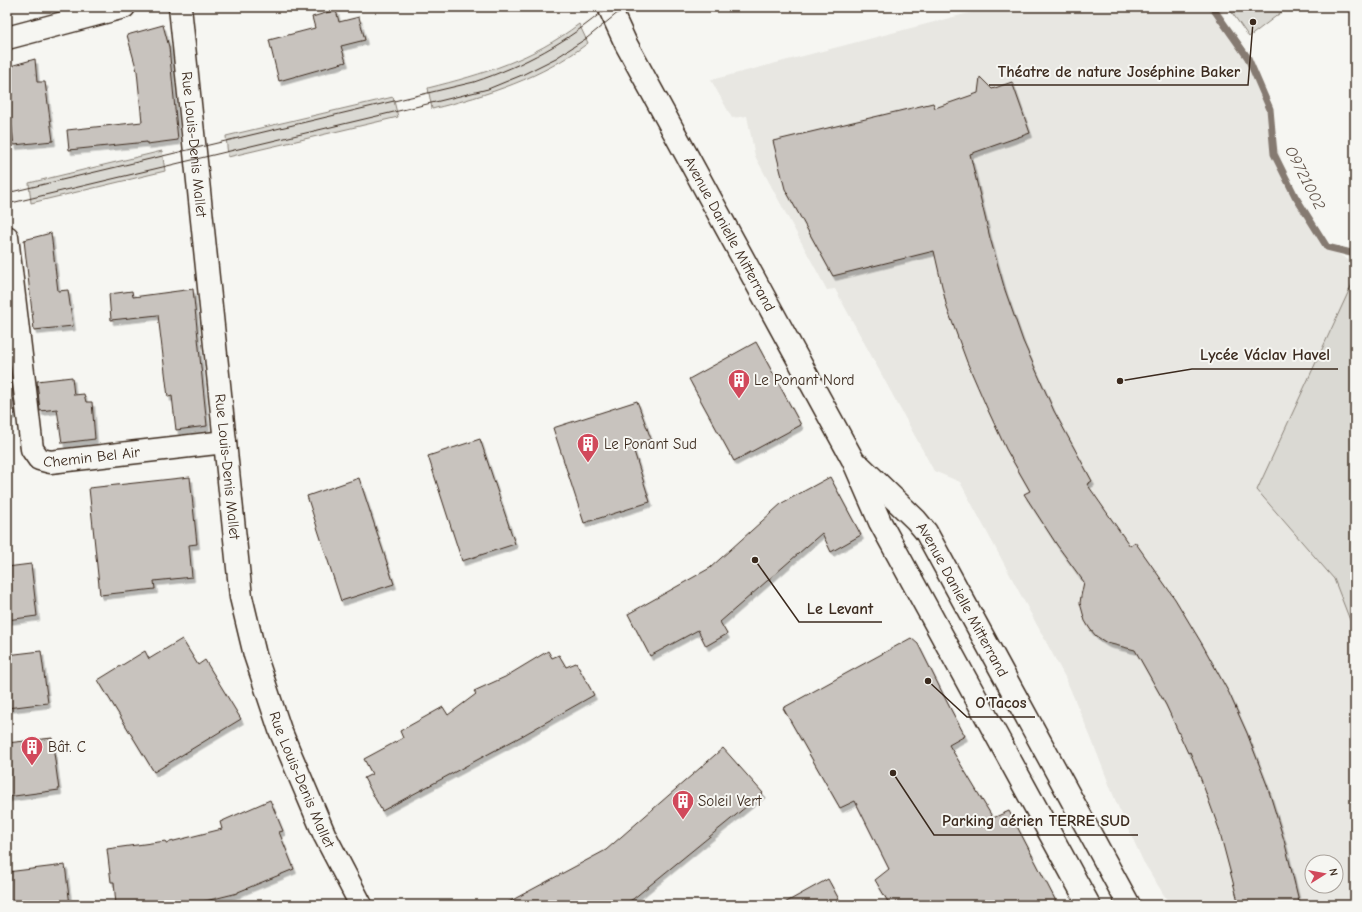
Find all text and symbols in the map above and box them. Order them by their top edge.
callout: Théatre de nature Joséphine Baker [989,57,1248,85]
text: Théatre de nature Joséphine Baker [998,63,1241,81]
street label: Rue Louis-Denis Mallet [178,71,211,219]
water label: O9721002 [1281,143,1329,213]
street label: Avenue Danielle Mitterrand [680,153,779,314]
callout: Lycée Václav Havel [1192,341,1338,369]
text: Lycée Václav Havel [1200,346,1330,364]
building icon: Le Ponant Nord [726,367,752,400]
place label: Le Ponant Nord [754,371,854,389]
street label: Rue Louis-Denis Mallet [211,393,244,541]
building icon: Le Ponant Sud [575,431,601,464]
place label: Le Ponant Sud [604,435,697,453]
street label: Chemin Bel Air [41,443,141,471]
street label: Avenue Danielle Mitterrand [913,518,1012,680]
callout: Le Levant [799,594,882,622]
text: Le Levant [807,600,874,618]
callout: O'Tacos [967,689,1035,717]
text: O'Tacos [975,694,1027,712]
street label: Rue Louis-Denis Mallet [265,709,339,852]
building icon: Bât. C [19,734,45,767]
place label: Bât. C [48,738,86,756]
building icon: Soleil Vert [670,788,696,821]
place label: Soleil Vert [698,792,762,810]
callout: Parking aérien TERRE SUD [934,807,1138,835]
text: Parking aérien TERRE SUD [942,812,1130,830]
north arrow [1304,854,1344,894]
text: N [1326,867,1340,877]

